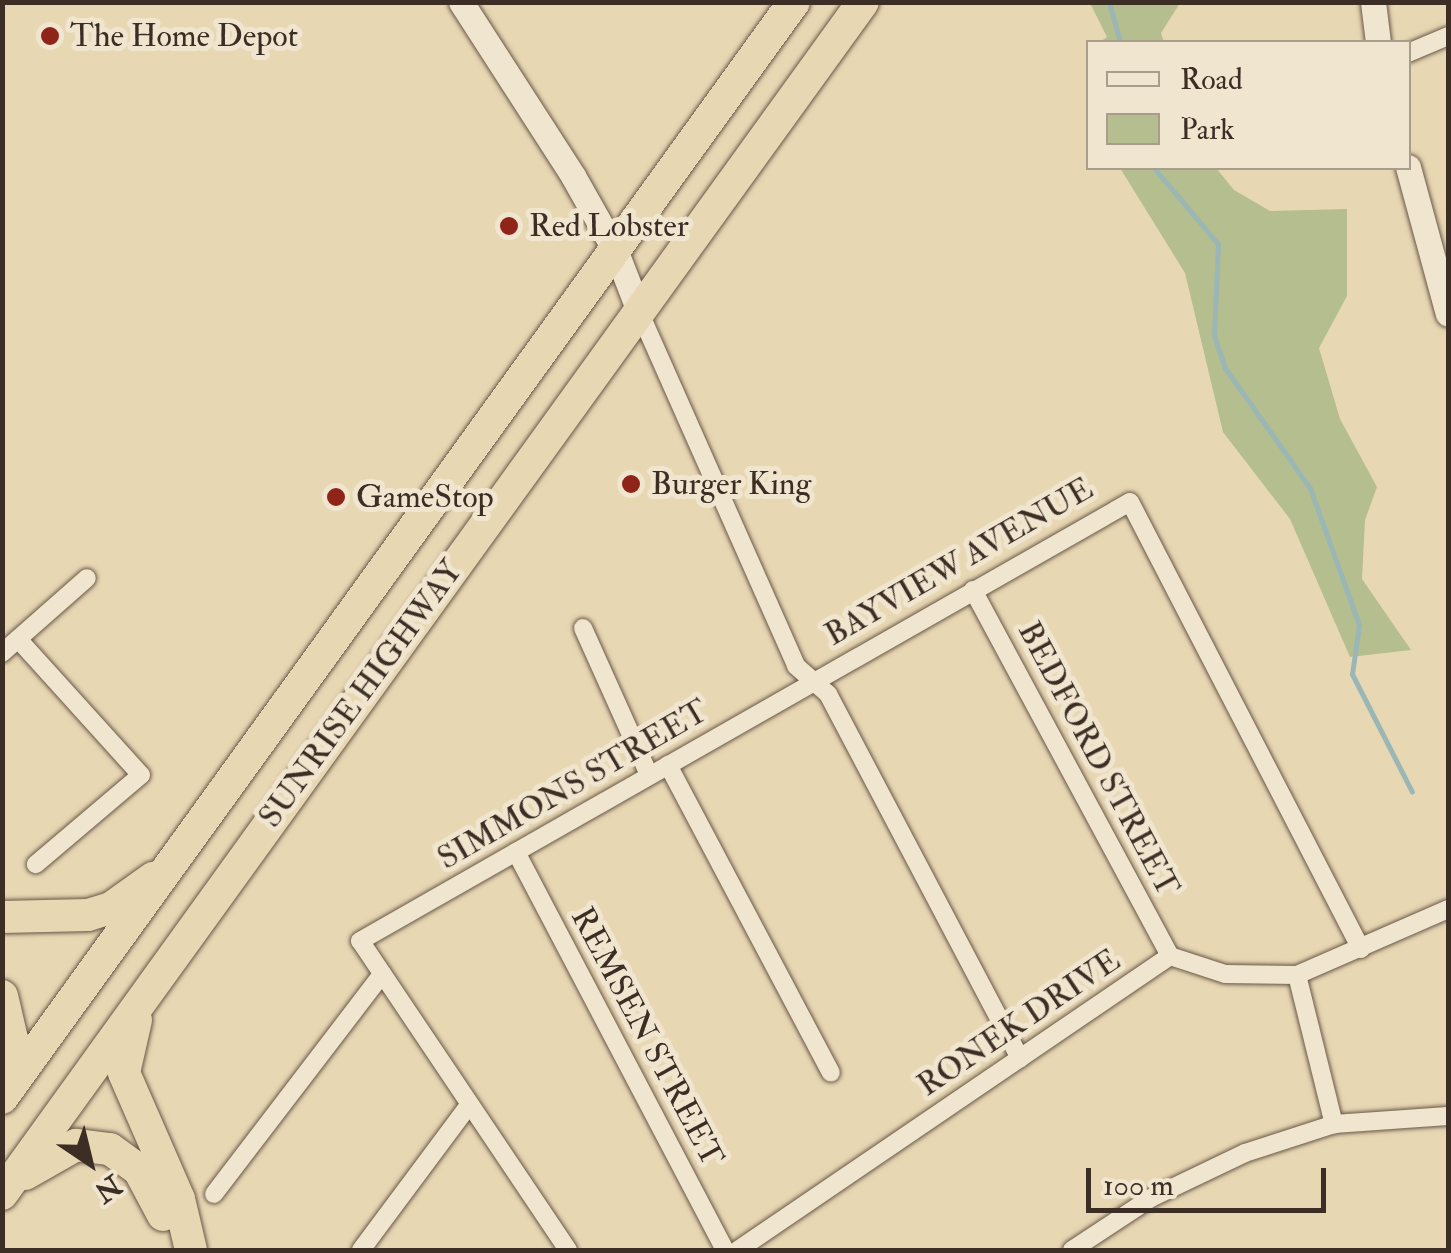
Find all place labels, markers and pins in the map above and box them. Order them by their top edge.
place label: The Home Depot [70,17,298,55]
marker: The Home Depot [39,25,61,47]
place label: Red Lobster [529,207,689,245]
marker: Red Lobster [498,215,520,237]
place label: Burger King [651,465,811,503]
marker: Burger King [620,473,642,495]
place label: GameStop [356,478,494,516]
marker: GameStop [325,486,347,508]

